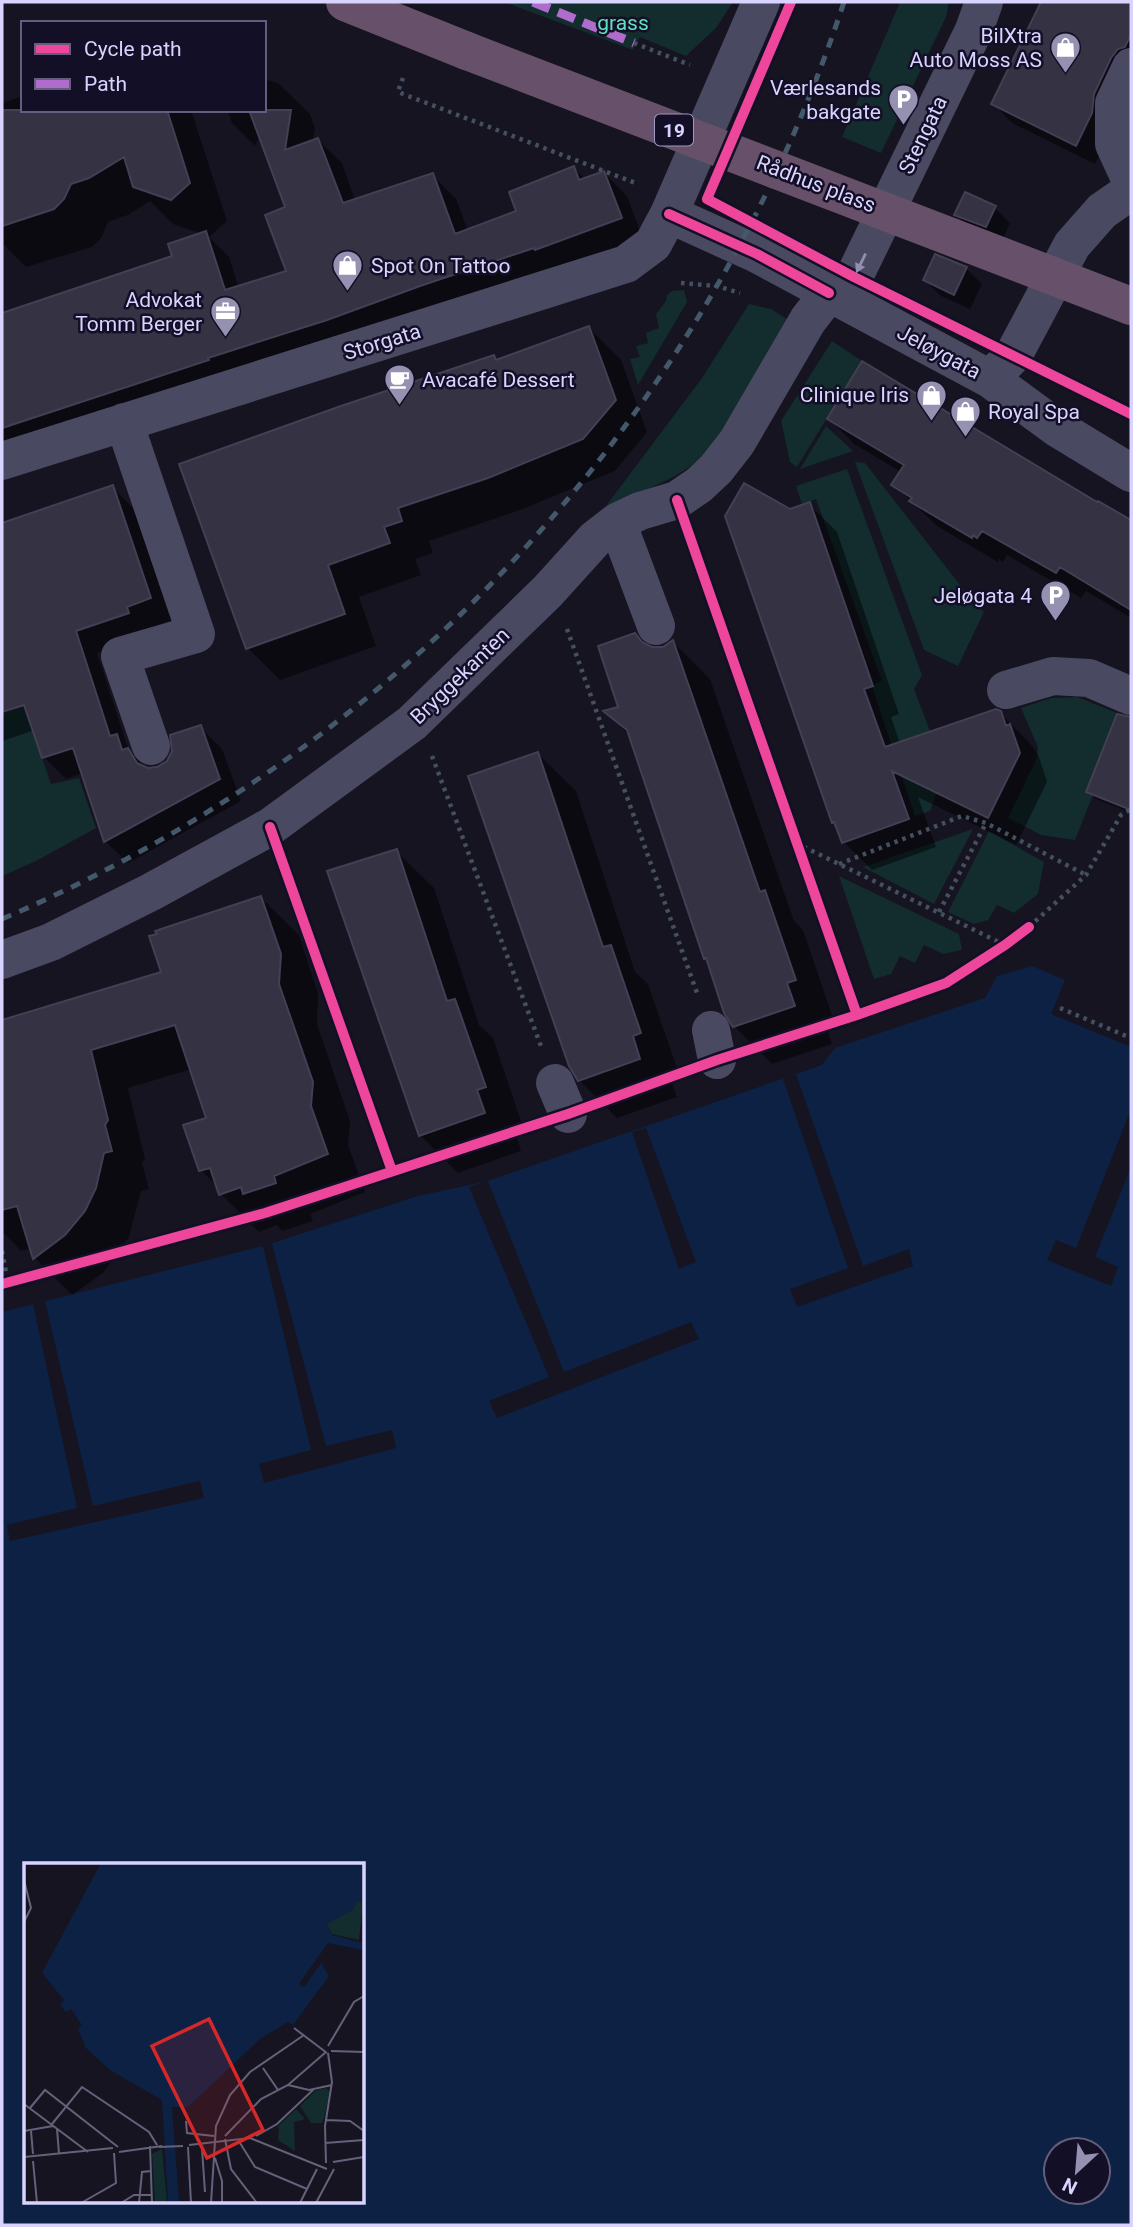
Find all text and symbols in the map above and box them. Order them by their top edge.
park label: grass [597,11,649,35]
legend [21,21,266,112]
place label: BilXtra Auto Moss AS [910,24,1042,72]
shop icon: BilXtra Auto Moss AS [1048,31,1082,75]
text: Cycle path [84,37,182,61]
text: Path [84,72,127,96]
place label: Værlesands bakgate [770,76,881,124]
parking icon: Værlesands bakgate [887,83,921,127]
street label: Stengata [894,92,952,178]
road number: 19 [655,114,693,146]
street label: Rådhus plass [753,150,879,218]
shop icon: Spot On Tattoo [331,249,365,293]
one-way arrow [855,253,866,273]
place label: Spot On Tattoo [371,254,510,278]
place label: Advokat Tomm Berger [75,288,202,336]
office icon: Advokat Tomm Berger [208,295,242,339]
street label: Storgata [340,319,424,365]
street label: Jeløygata [893,320,985,384]
cafe icon: Avacafé Dessert [382,363,416,407]
place label: Avacafé Dessert [422,368,575,392]
shop icon: Clinique Iris [915,378,949,422]
place label: Clinique Iris [800,383,909,407]
shop icon: Royal Spa [948,395,982,439]
place label: Royal Spa [988,400,1080,424]
parking icon: Jeløgata 4 [1038,579,1072,623]
place label: Jeløgata 4 [934,584,1032,608]
street label: Bryggekanten [406,623,514,729]
inset map [24,1863,364,2202]
north arrow [1042,2136,1112,2206]
text: N [1059,2173,1081,2199]

